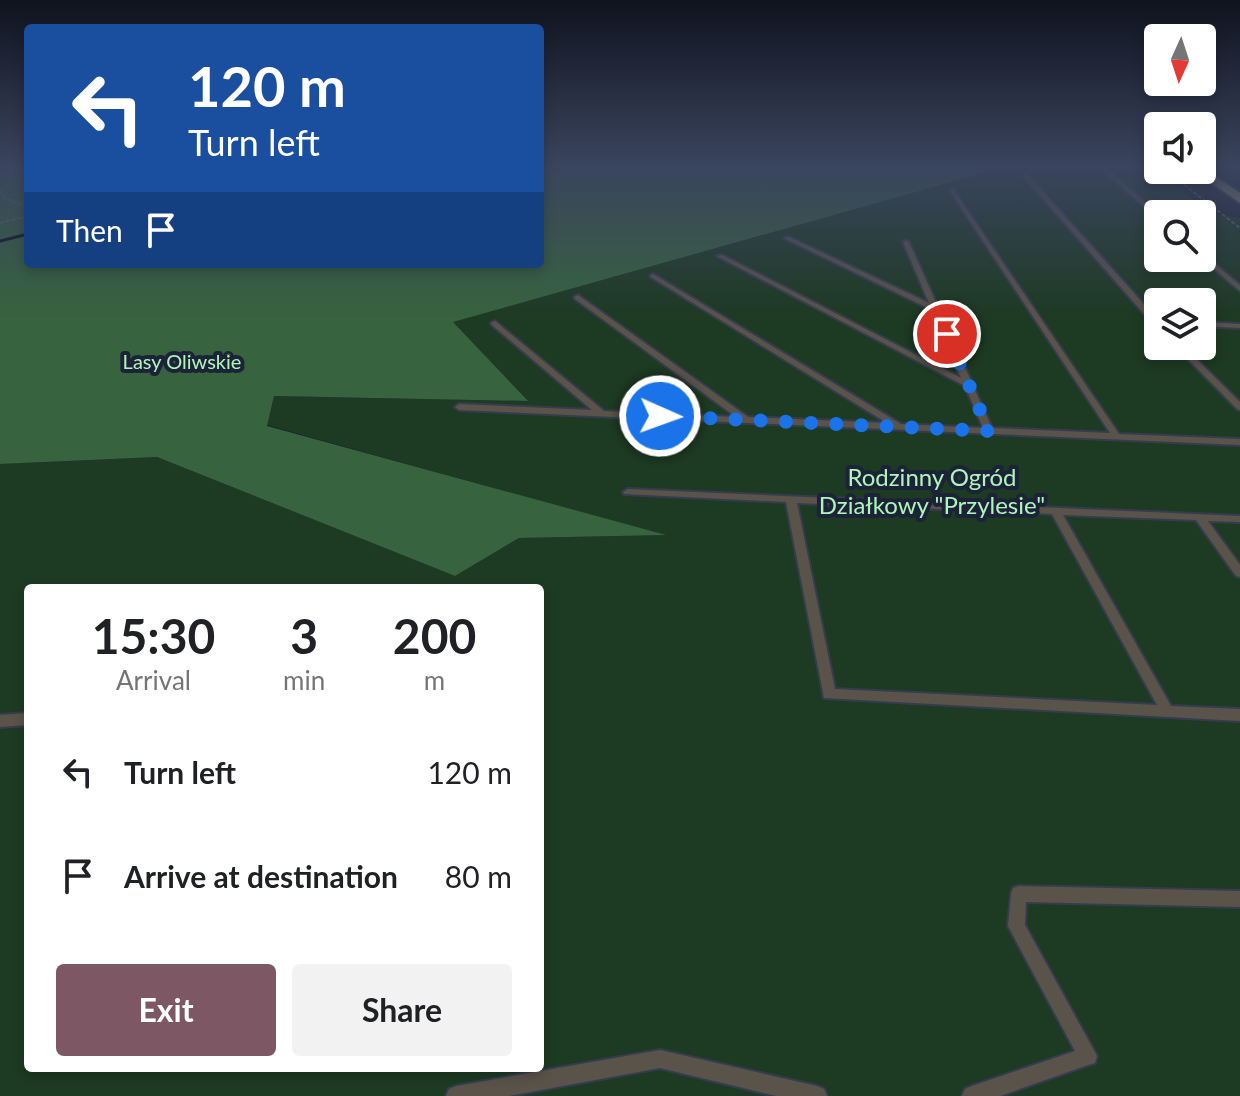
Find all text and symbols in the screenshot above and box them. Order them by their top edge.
north arrow [1144,24,1216,96]
map controls [1144,24,1216,360]
text: 120 m [188,52,346,119]
icon: left [56,56,160,160]
button: sound [1144,112,1216,184]
text: Turn left [188,120,320,164]
button: search [1144,200,1216,272]
icon: arrive [139,208,183,252]
text: Then [56,212,123,248]
button: layers [1144,288,1216,360]
pin [913,300,981,368]
icon: arrive [925,312,969,356]
park label: Lasy Oliwskie [123,349,241,373]
position arrow [618,374,702,458]
park label: Rodzinny Ogród Działkowy "Przylesie" [819,462,1045,519]
text: 15:30 [92,607,215,664]
text: 3 [290,607,318,664]
text: 200 [393,607,476,664]
text: Arrival [116,664,191,696]
text: min [283,664,325,696]
text: m [424,664,445,696]
icon: left [56,750,100,794]
text: Turn left [124,754,236,790]
text: 120 m [427,754,512,790]
icon: arrive [56,854,100,898]
text: Arrive at destination [124,858,398,894]
text: 80 m [445,858,512,894]
button: Exit [56,964,276,1056]
button: Share [292,964,512,1056]

